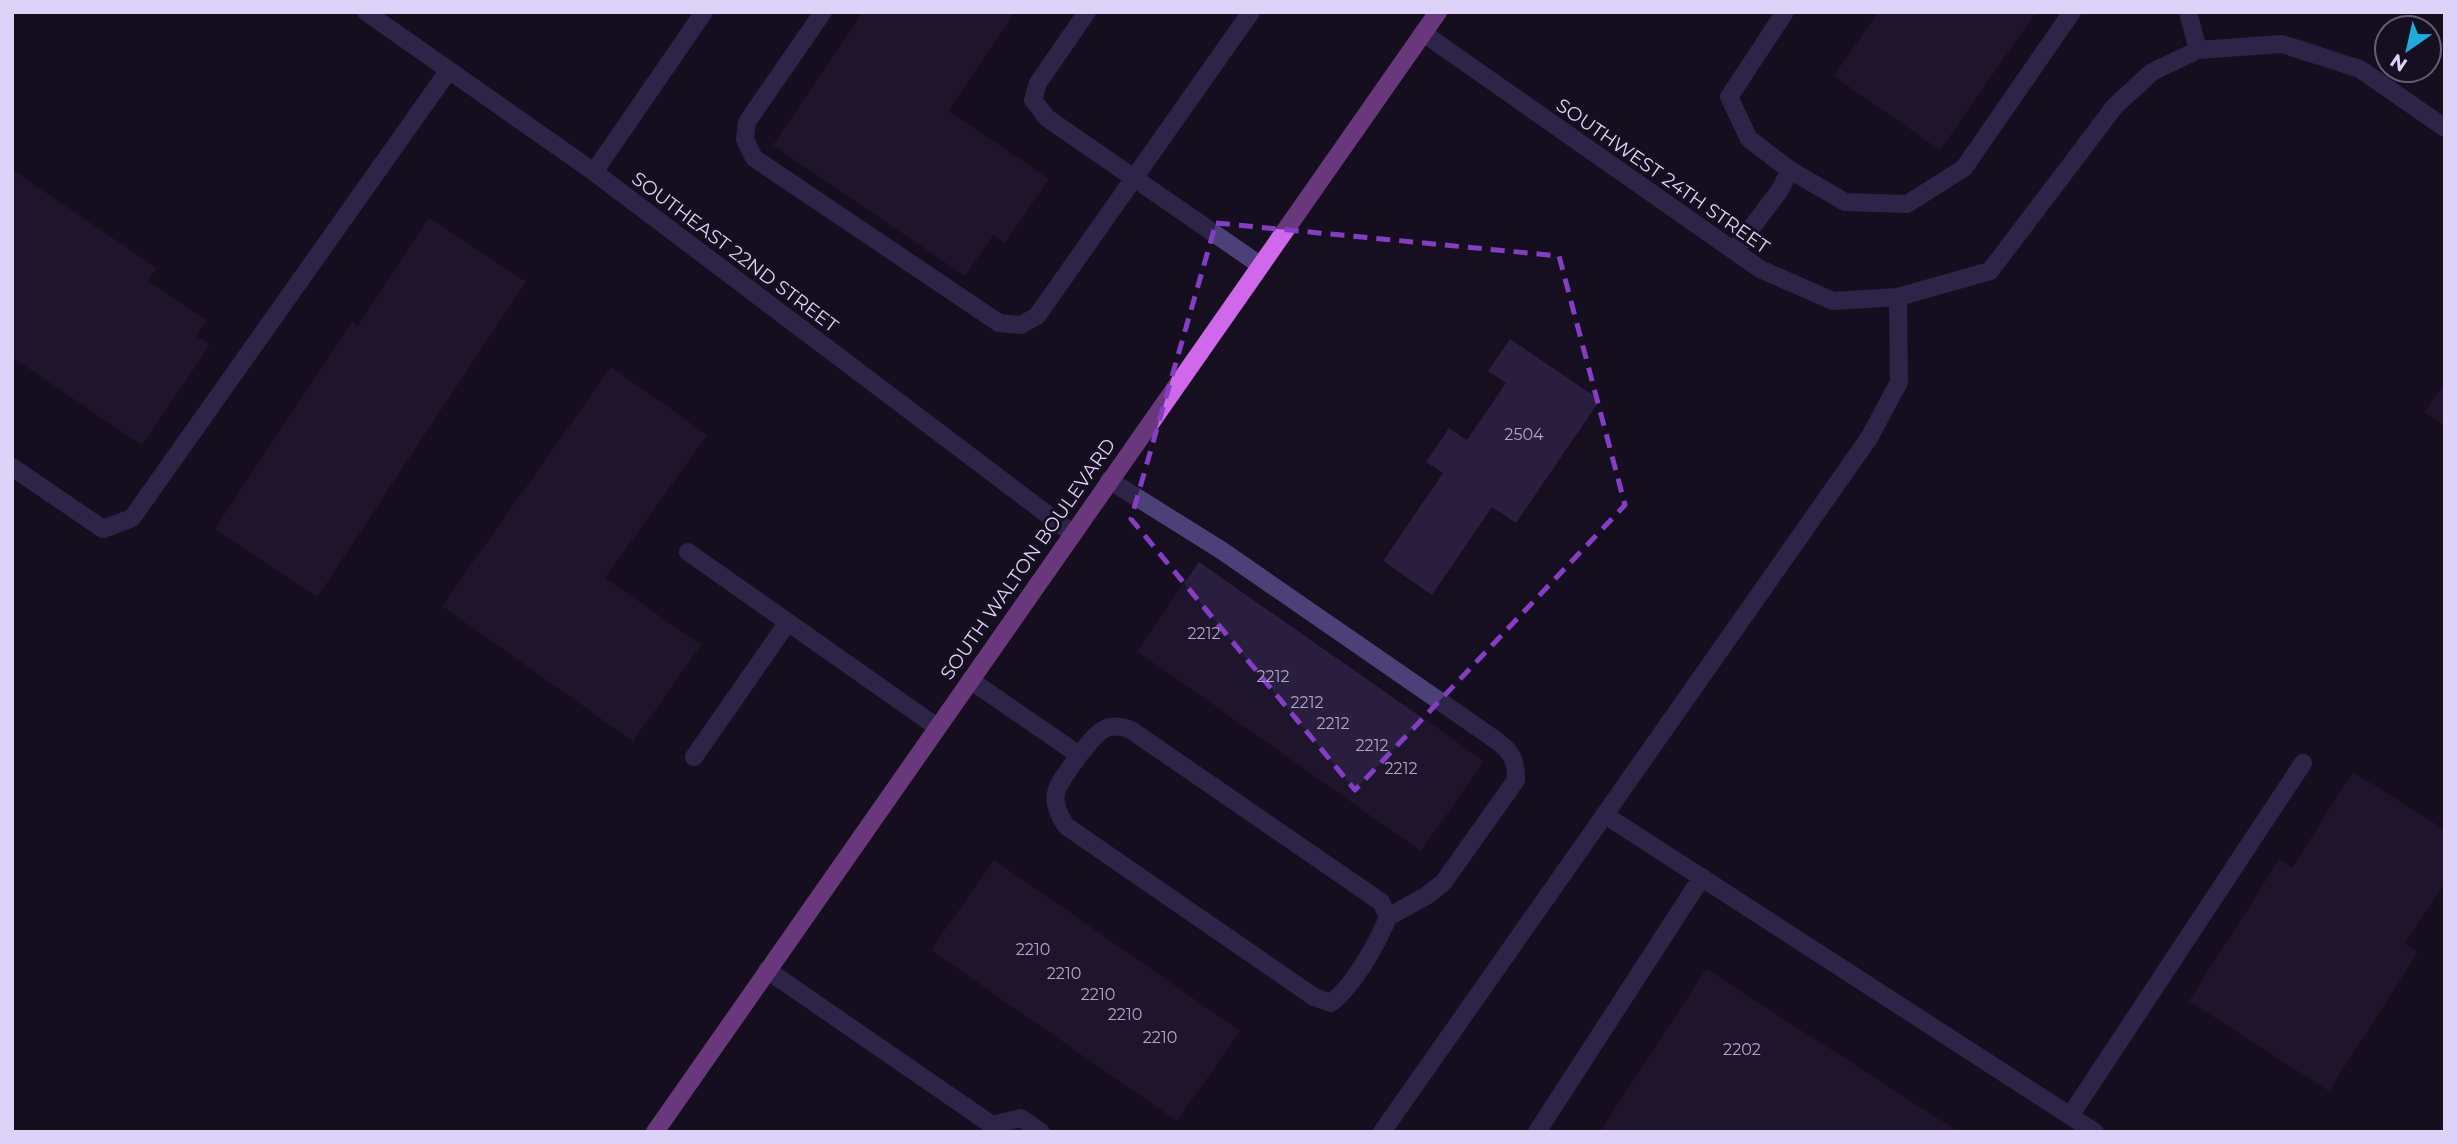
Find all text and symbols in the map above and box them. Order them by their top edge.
north arrow [2373,14,2443,84]
text: N [2386,49,2412,77]
street label: SOUTHWEST 24TH STREET [1552,93,1774,259]
street label: SOUTHEAST 22ND STREET [627,167,843,337]
house number: 2504 [1504,425,1544,444]
street label: SOUTH WALTON BOULEVARD [936,434,1120,684]
house number: 2212 [1187,624,1221,643]
house number: 2212 [1256,667,1290,686]
house number: 2212 [1290,693,1324,712]
house number: 2212 [1316,714,1350,733]
house number: 2212 [1355,736,1389,755]
house number: 2212 [1384,759,1418,778]
house number: 2210 [1016,940,1050,959]
house number: 2210 [1047,964,1081,983]
house number: 2210 [1081,985,1115,1004]
house number: 2210 [1108,1005,1142,1024]
house number: 2210 [1143,1028,1177,1047]
house number: 2202 [1723,1040,1761,1059]

